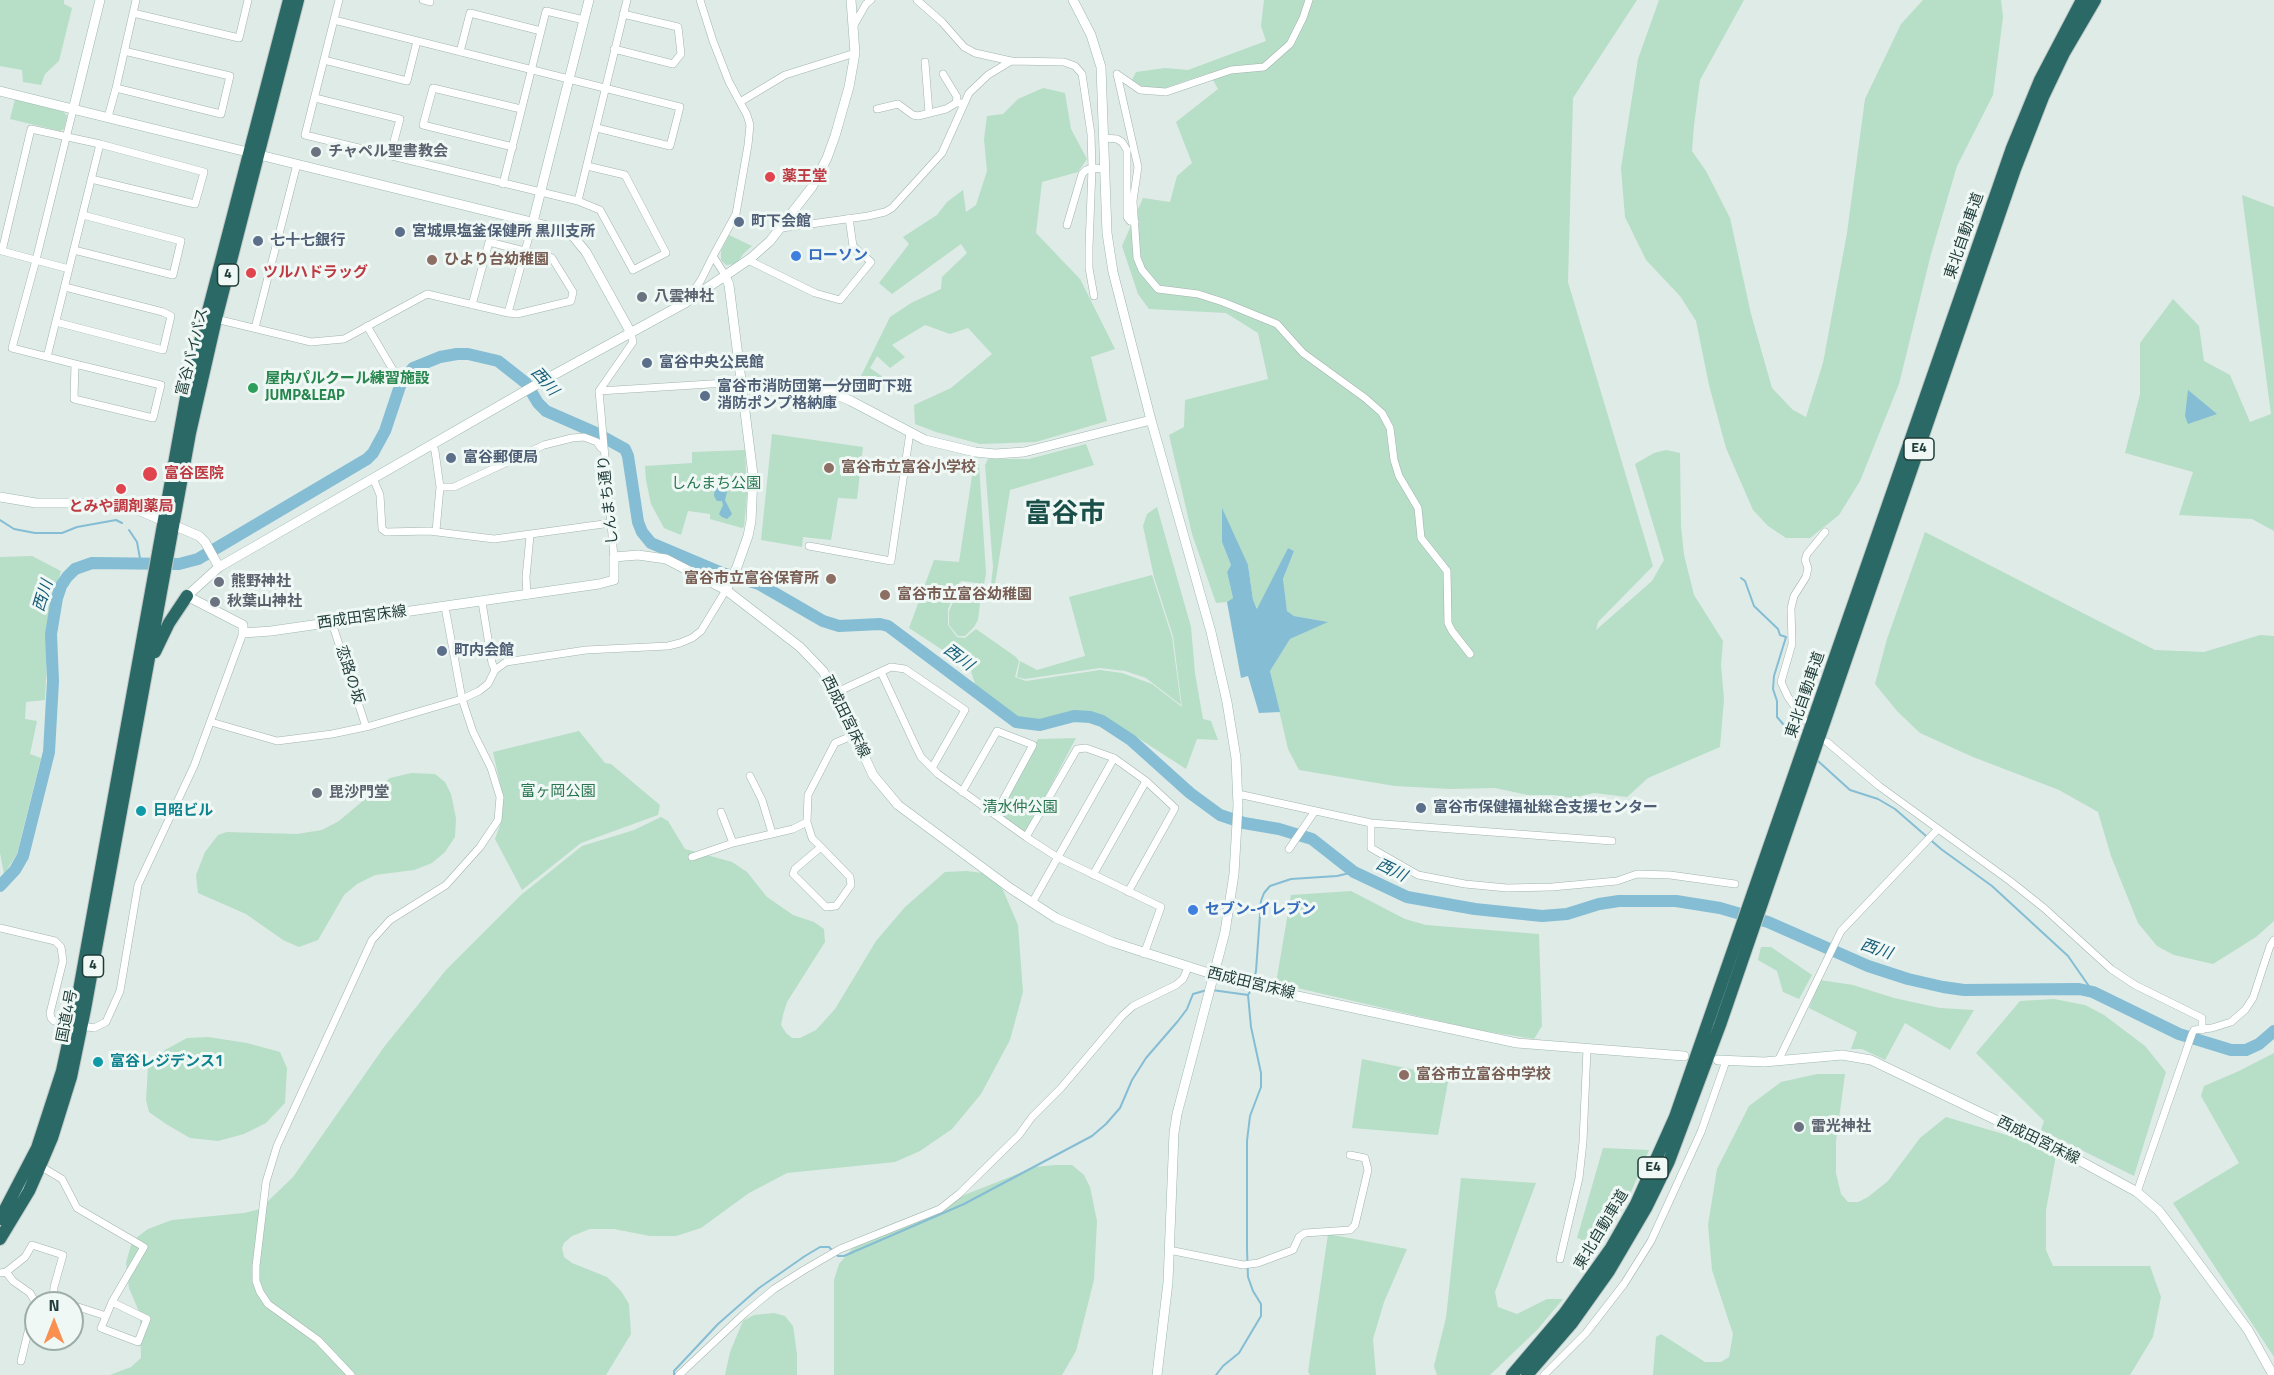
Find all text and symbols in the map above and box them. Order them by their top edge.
place label: チャペル聖書教会 [328,143,448,161]
marker: チャペル聖書教会 [309,145,323,159]
place label: 薬王堂 [782,168,827,186]
marker: 薬王堂 [763,170,777,184]
street label: 東北自動車道 [1942,191,1988,281]
place label: 町下会館 [751,213,811,231]
marker: 町下会館 [732,215,746,229]
place label: 宮城県塩釜保健所 黒川支所 [412,223,595,241]
marker: 宮城県塩釜保健所 黒川支所 [393,225,407,239]
place label: 七十七銀行 [270,232,345,250]
marker: 七十七銀行 [251,234,265,248]
place label: ローソン [808,247,868,265]
marker: ローソン [789,249,803,263]
place label: ひより台幼稚園 [444,251,549,269]
marker: ひより台幼稚園 [425,253,439,267]
road number: 4 [218,264,238,286]
place label: ツルハドラッグ [263,264,368,282]
marker: ツルハドラッグ [244,266,258,280]
place label: 八雲神社 [654,288,714,306]
marker: 八雲神社 [635,290,649,304]
street label: 富谷バイパス [173,306,213,398]
place label: 富谷中央公民館 [659,354,764,372]
marker: 富谷中央公民館 [640,356,654,370]
water label: 西川 [526,364,562,400]
place label: 屋内パルクール練習施設 JUMP&LEAP [265,370,430,405]
place label: 富谷市消防団第一分団町下班 消防ポンプ格納庫 [717,378,912,413]
marker: 屋内パルクール練習施設 JUMP&LEAP [246,381,260,395]
marker: 富谷市消防団第一分団町下班 消防ポンプ格納庫 [698,389,712,403]
road number: E4 [1904,438,1934,460]
place label: 富谷郵便局 [463,449,538,467]
marker: 富谷郵便局 [444,451,458,465]
street label: しんまち通り [595,454,623,546]
place label: 富谷市立富谷小学校 [841,459,976,477]
marker: 富谷市立富谷小学校 [822,461,836,475]
marker: 富谷医院 [141,465,159,483]
place label: 富谷医院 [164,465,224,483]
park label: しんまち公園 [671,475,761,493]
marker: とみや調剤薬局 [114,482,128,496]
place label: とみや調剤薬局 [69,498,173,516]
district label: 富谷市 [1025,499,1105,531]
place label: 富谷市立富谷保育所 [684,570,819,588]
marker: 富谷市立富谷保育所 [824,572,838,586]
place label: 熊野神社 [231,573,291,591]
marker: 熊野神社 [212,575,226,589]
water label: 西川 [30,578,58,614]
place label: 富谷市立富谷幼稚園 [897,586,1032,604]
marker: 富谷市立富谷幼稚園 [878,588,892,602]
place label: 秋葉山神社 [227,593,302,611]
marker: 秋葉山神社 [208,595,222,609]
street label: 西成田宮床線 [316,603,408,633]
water label: 西川 [939,641,977,675]
place label: 町内会館 [454,642,514,660]
street label: 恋路の坂 [331,644,367,706]
marker: 町内会館 [435,644,449,658]
street label: 東北自動車道 [1783,650,1829,740]
street label: 西成田宮床線 [817,673,873,761]
park label: 富ヶ岡公園 [521,783,595,801]
place label: 毘沙門堂 [329,784,389,802]
marker: 毘沙門堂 [310,786,324,800]
park label: 清水仲公園 [983,799,1057,817]
place label: 富谷市保健福祉総合支援センター [1433,799,1658,817]
marker: 富谷市保健福祉総合支援センター [1414,801,1428,815]
place label: 日昭ビル [153,802,213,820]
marker: 日昭ビル [134,804,148,818]
water label: 西川 [1372,855,1410,887]
place label: セブン-イレブン [1205,901,1316,919]
marker: セブン-イレブン [1186,903,1200,917]
water label: 西川 [1858,936,1894,964]
road number: 4 [82,955,104,977]
street label: 西成田宮床線 [1205,964,1297,1004]
street label: 国道4号 [54,988,82,1044]
place label: 富谷レジデンス1 [110,1053,223,1071]
marker: 富谷レジデンス1 [91,1055,105,1069]
place label: 富谷市立富谷中学校 [1416,1066,1551,1084]
marker: 富谷市立富谷中学校 [1397,1068,1411,1082]
street label: 西成田宮床線 [1994,1113,2082,1169]
place label: 雷光神社 [1811,1118,1871,1136]
marker: 雷光神社 [1792,1120,1806,1134]
road number: E4 [1638,1157,1668,1179]
street label: 東北自動車道 [1571,1187,1633,1273]
north arrow [24,1291,84,1351]
text: N [48,1293,60,1317]

